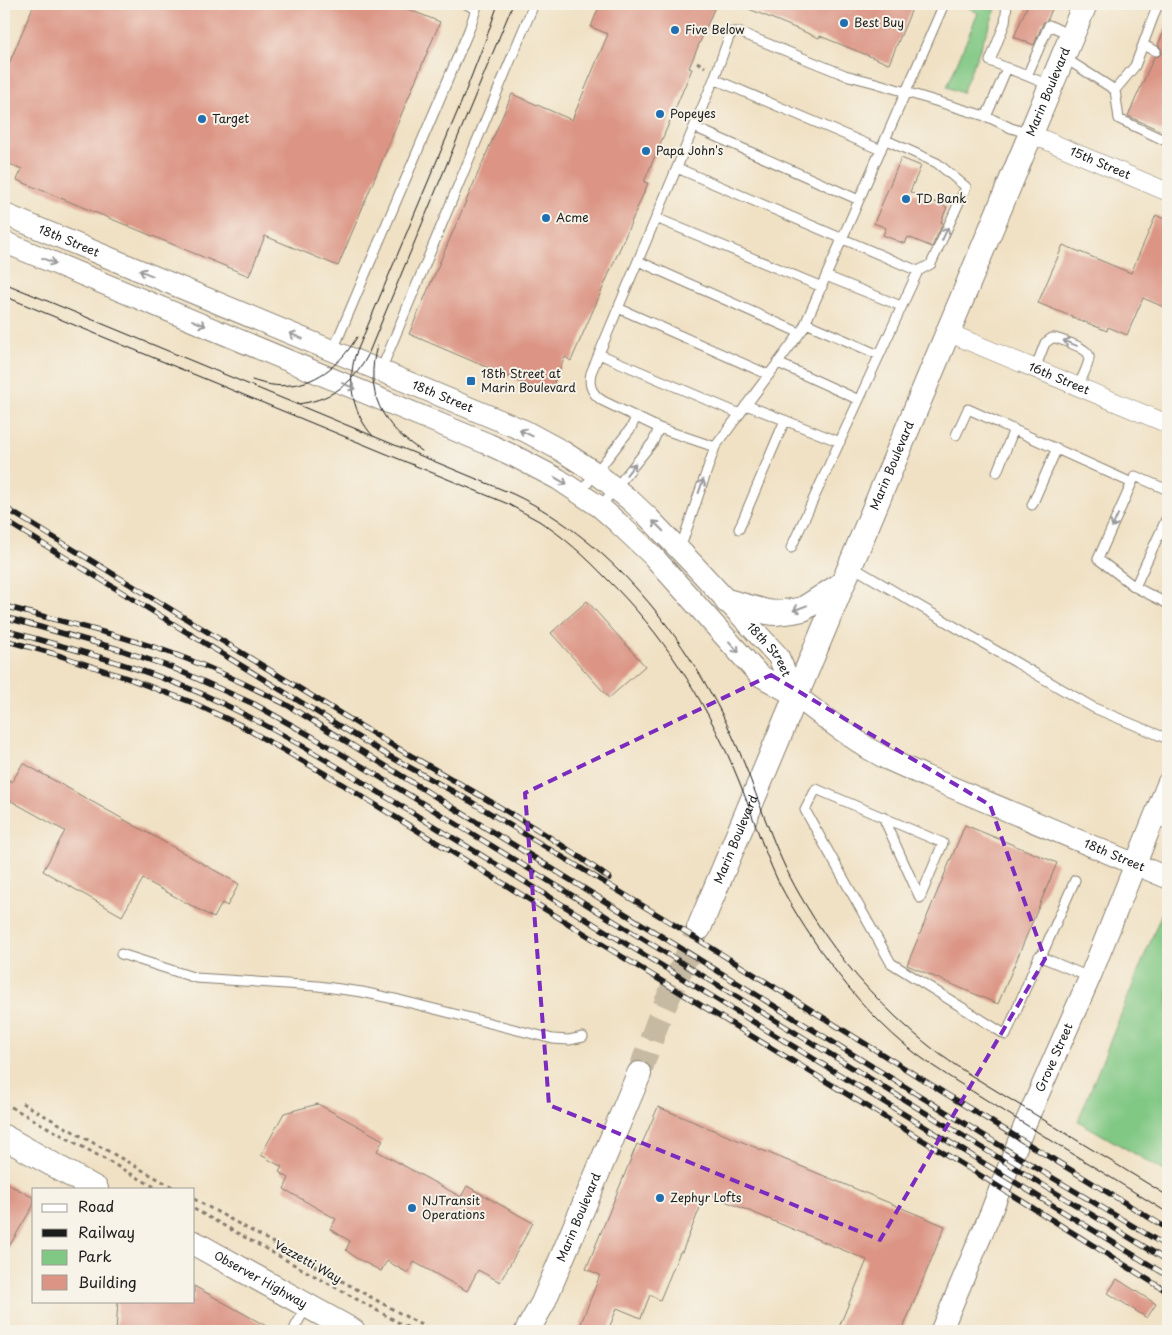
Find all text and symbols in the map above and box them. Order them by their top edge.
place label: Best Buy [854,13,904,31]
marker: Best Buy [838,17,850,29]
place label: Five Below [685,20,745,38]
marker: Five Below [669,24,681,36]
street label: Marin Boulevard [1021,44,1074,139]
place label: Popeyes [670,104,716,122]
marker: Popeyes [654,108,666,120]
place label: Target [212,109,249,127]
marker: Target [196,113,208,125]
place label: Papa John's [656,141,724,159]
street label: 15th Street [1067,141,1134,183]
marker: Papa John's [640,145,652,157]
place label: TD Bank [916,189,966,207]
marker: TD Bank [900,193,912,205]
place label: Acme [556,208,589,226]
marker: Acme [540,212,552,224]
street label: 18th Street [36,219,102,261]
one-way arrow [941,227,950,242]
one-way arrow [41,256,56,266]
one-way arrow [139,268,154,278]
one-way arrow [191,319,206,328]
one-way arrow [289,330,304,340]
one-way arrow [1063,338,1078,348]
street label: 16th Street [1026,357,1093,399]
place label: 18th Street at Marin Boulevard [481,364,576,396]
street label: 18th Street [410,375,476,416]
marker: 18th Street at Marin Boulevard [465,375,477,387]
one-way arrow [341,381,356,391]
street label: Marin Boulevard [865,418,918,513]
one-way arrow [519,427,534,437]
one-way arrow [625,463,636,476]
one-way arrow [553,476,567,486]
one-way arrow [697,479,706,495]
one-way arrow [1110,513,1120,528]
one-way arrow [652,520,664,533]
one-way arrow [793,604,808,613]
street label: 18th Street [743,618,796,679]
one-way arrow [728,641,740,654]
street label: Marin Boulevard [708,791,762,886]
street label: 18th Street [1081,834,1148,875]
street label: Grove Street [1030,1020,1077,1095]
street label: Marin Boulevard [551,1169,605,1264]
legend [32,1188,195,1302]
place label: Zephyr Lofts [670,1188,742,1206]
place label: NJTransit Operations [422,1191,485,1223]
marker: Zephyr Lofts [654,1192,666,1204]
text: Road [78,1194,114,1217]
marker: NJTransit Operations [406,1202,418,1214]
text: Railway [78,1220,135,1243]
street label: Vezzetti Way [272,1235,345,1287]
text: Park [78,1244,112,1267]
street label: Observer Highway [211,1246,311,1312]
text: Building [78,1270,137,1293]

